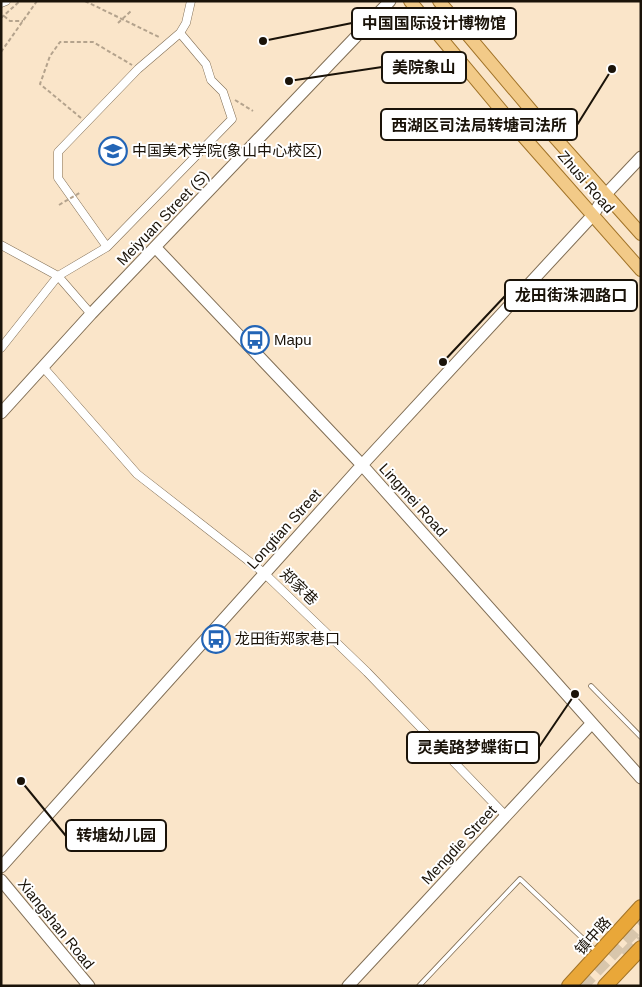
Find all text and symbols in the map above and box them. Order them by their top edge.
callout: 中国国际设计博物馆 [352,8,516,39]
text: 中国国际设计博物馆 [362,14,506,32]
callout: 美院象山 [382,52,466,83]
text: 美院象山 [392,59,456,76]
callout: 西湖区司法局转塘司法所 [381,109,577,140]
text: 西湖区司法局转塘司法所 [391,116,567,134]
school or university icon: 中国美术学院(象山中心校区) [98,136,128,166]
place label: 中国美术学院(象山中心校区) [132,142,322,159]
street label: Zhusi Road [555,147,618,216]
street label: Meiyuan Street (S) [113,167,212,269]
callout: 龙田街洙泗路口 [505,280,637,311]
text: 龙田街洙泗路口 [515,286,627,304]
bus stop icon: Mapu [240,325,270,355]
place label: Mapu [274,331,312,348]
street label: Lingmei Road [376,460,451,540]
street label: Longtian Street [243,485,325,572]
street label: 郑家巷 [277,565,321,608]
bus stop icon: 龙田街郑家巷口 [201,624,231,654]
place label: 龙田街郑家巷口 [235,630,340,647]
callout: 灵美路梦蝶街口 [407,732,539,763]
text: 灵美路梦蝶街口 [417,738,529,756]
street label: Mengdie Street [418,801,500,888]
callout: 转塘幼儿园 [66,820,166,851]
text: 转塘幼儿园 [76,826,156,844]
street label: Xiangshan Road [15,875,98,972]
street label: 镇中路 [571,913,614,958]

